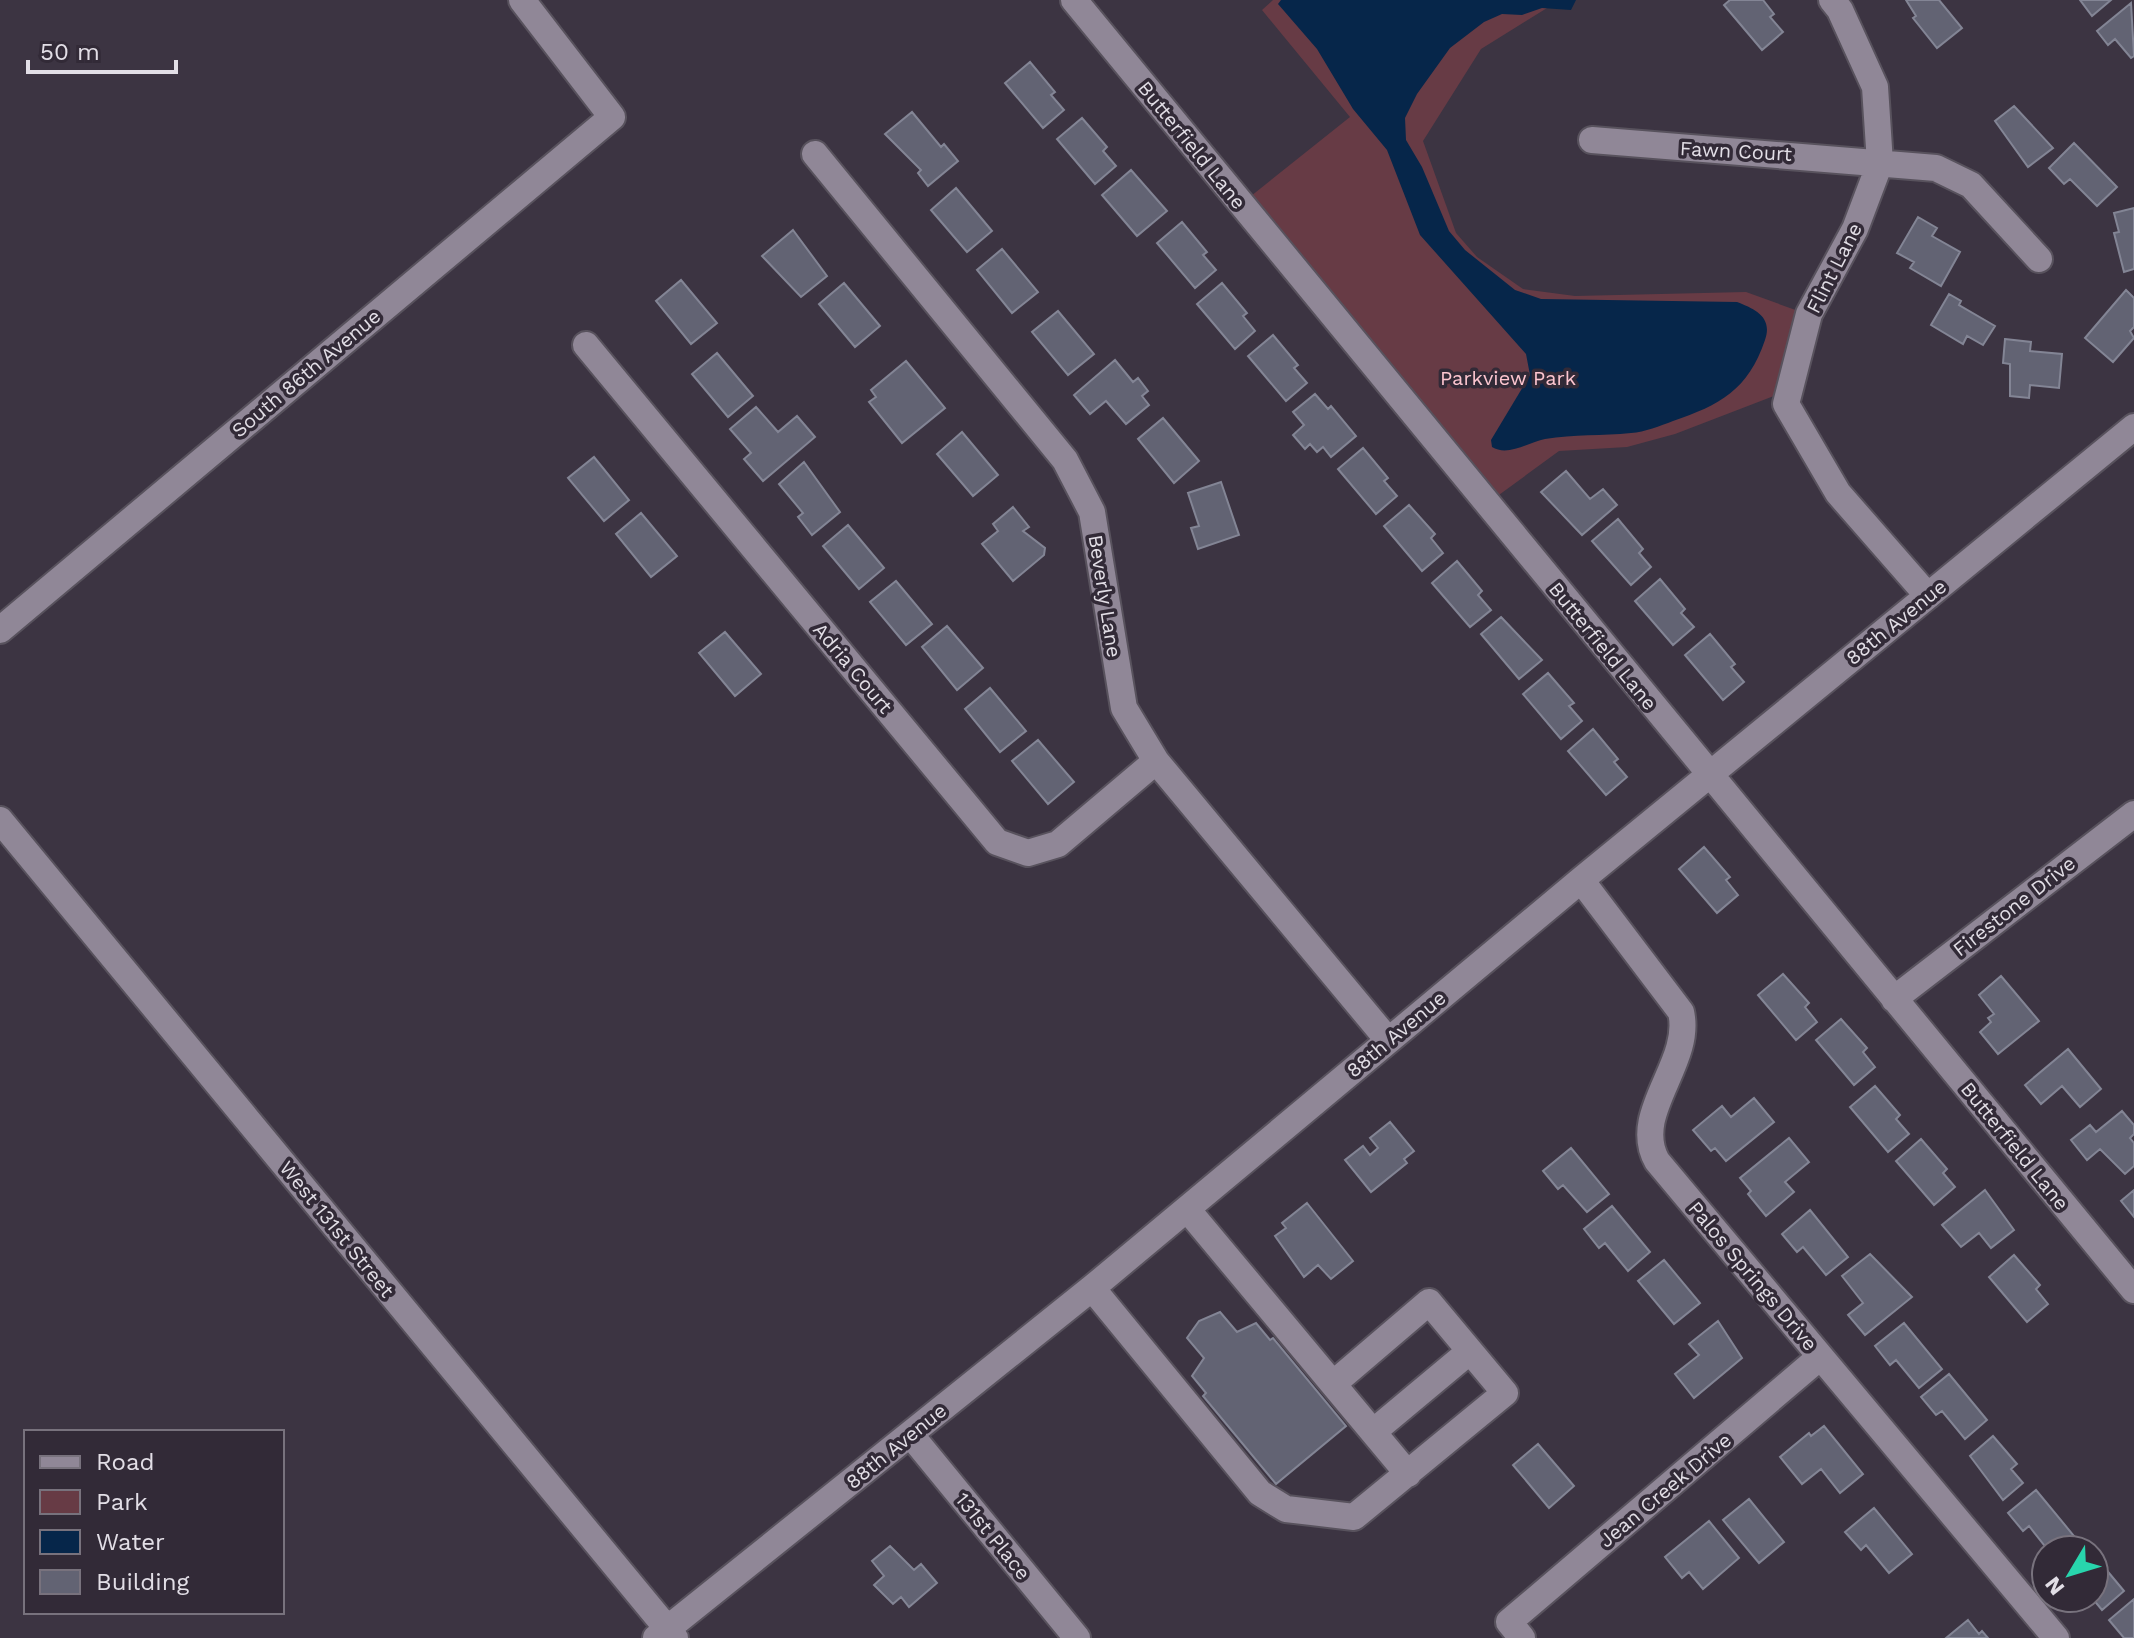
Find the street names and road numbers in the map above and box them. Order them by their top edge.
street label: Butterfield Lane [1133,76,1251,214]
street label: Fawn Court [1679,136,1793,166]
street label: Flint Lane [1801,219,1867,317]
street label: South 86th Avenue [227,304,385,442]
street label: Beverly Lane [1083,533,1127,659]
street label: 88th Avenue [1841,574,1951,670]
street label: Butterfield Lane [1544,577,1662,715]
street label: Adria Court [808,618,898,719]
street label: Firestone Drive [1948,851,2080,961]
street label: 88th Avenue [1341,986,1451,1082]
street label: Butterfield Lane [1956,1077,2074,1215]
street label: West 131st Street [275,1156,400,1303]
street label: Palos Springs Drive [1683,1196,1823,1356]
street label: 88th Avenue [841,1398,951,1494]
street label: Jean Creek Drive [1594,1428,1736,1552]
street label: 131st Place [951,1487,1035,1585]

